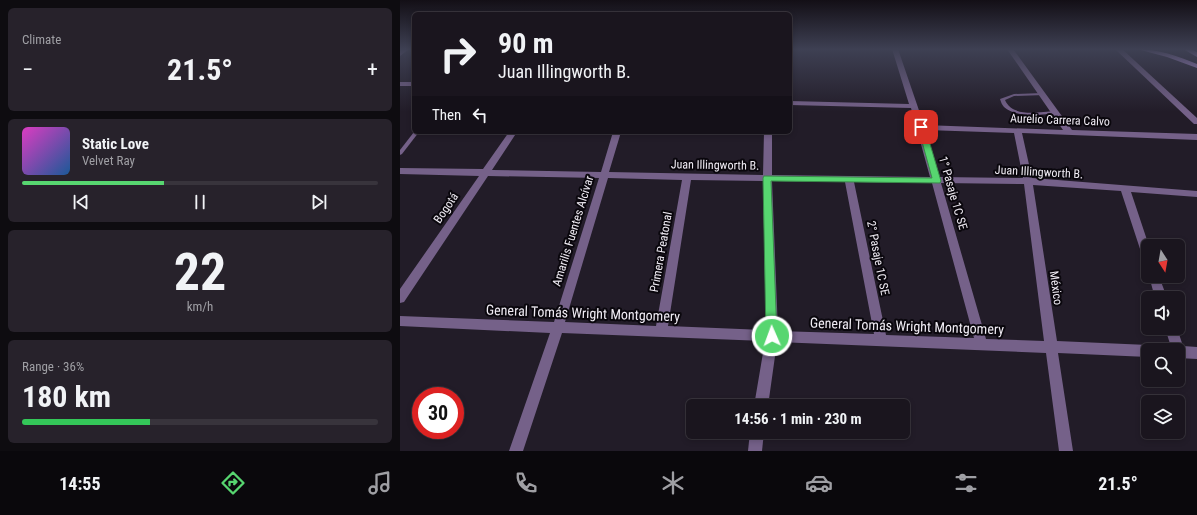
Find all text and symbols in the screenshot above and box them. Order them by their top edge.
text: 90 m [498,27,554,60]
icon: right [432,28,484,80]
text: Climate [22,32,61,47]
text: 21.5° [167,52,233,87]
text: − [22,57,33,82]
text: + [367,57,378,82]
text: Juan Illingworth B. [498,61,631,82]
icon: left [469,104,491,126]
text: Then [432,106,461,124]
pin [904,110,938,144]
street label: Aurelio Carrera Calvo [1010,111,1110,129]
icon: arrive [910,116,932,138]
text: Static Love [82,135,149,153]
text: Velvet Ray [82,153,135,168]
street label: 1° Pasaje 1C SE [936,155,970,231]
street label: Juan Illingworth B. [671,157,759,173]
street label: Juan Illingworth B. [994,163,1084,181]
street label: Amarilis Fuentes Alcívar [550,174,597,288]
street label: Bogotá [431,190,461,226]
icon: previous [70,191,92,213]
icon: pause [189,191,211,213]
icon: next [308,191,330,213]
street label: Primera Peatonal [647,211,675,293]
street label: 2° Pasaje 1C SE [864,220,892,296]
north arrow [1141,239,1185,283]
map controls [1141,239,1185,439]
text: 22 [174,242,226,303]
street label: México [1047,270,1065,306]
button: sound [1141,291,1185,335]
text: km/h [187,299,213,314]
street label: General Tomás Wright Montgomery [486,302,681,324]
position arrow [751,315,793,357]
street label: General Tomás Wright Montgomery [810,315,1005,337]
button: search [1141,343,1185,387]
text: Range · 36% [22,359,84,374]
text: 180 km [22,379,111,414]
speed limit sign: 30 [412,387,464,439]
button: layers [1141,395,1185,439]
text: 14:56 · 1 min · 230 m [734,410,862,428]
icon: directions [219,469,247,497]
icon: music [366,469,394,497]
icon: phone [512,469,540,497]
icon: climate [659,469,687,497]
icon: car [805,469,833,497]
icon: filters [952,469,980,497]
text: 14:55 [59,473,101,494]
text: 21.5° [1098,473,1138,494]

